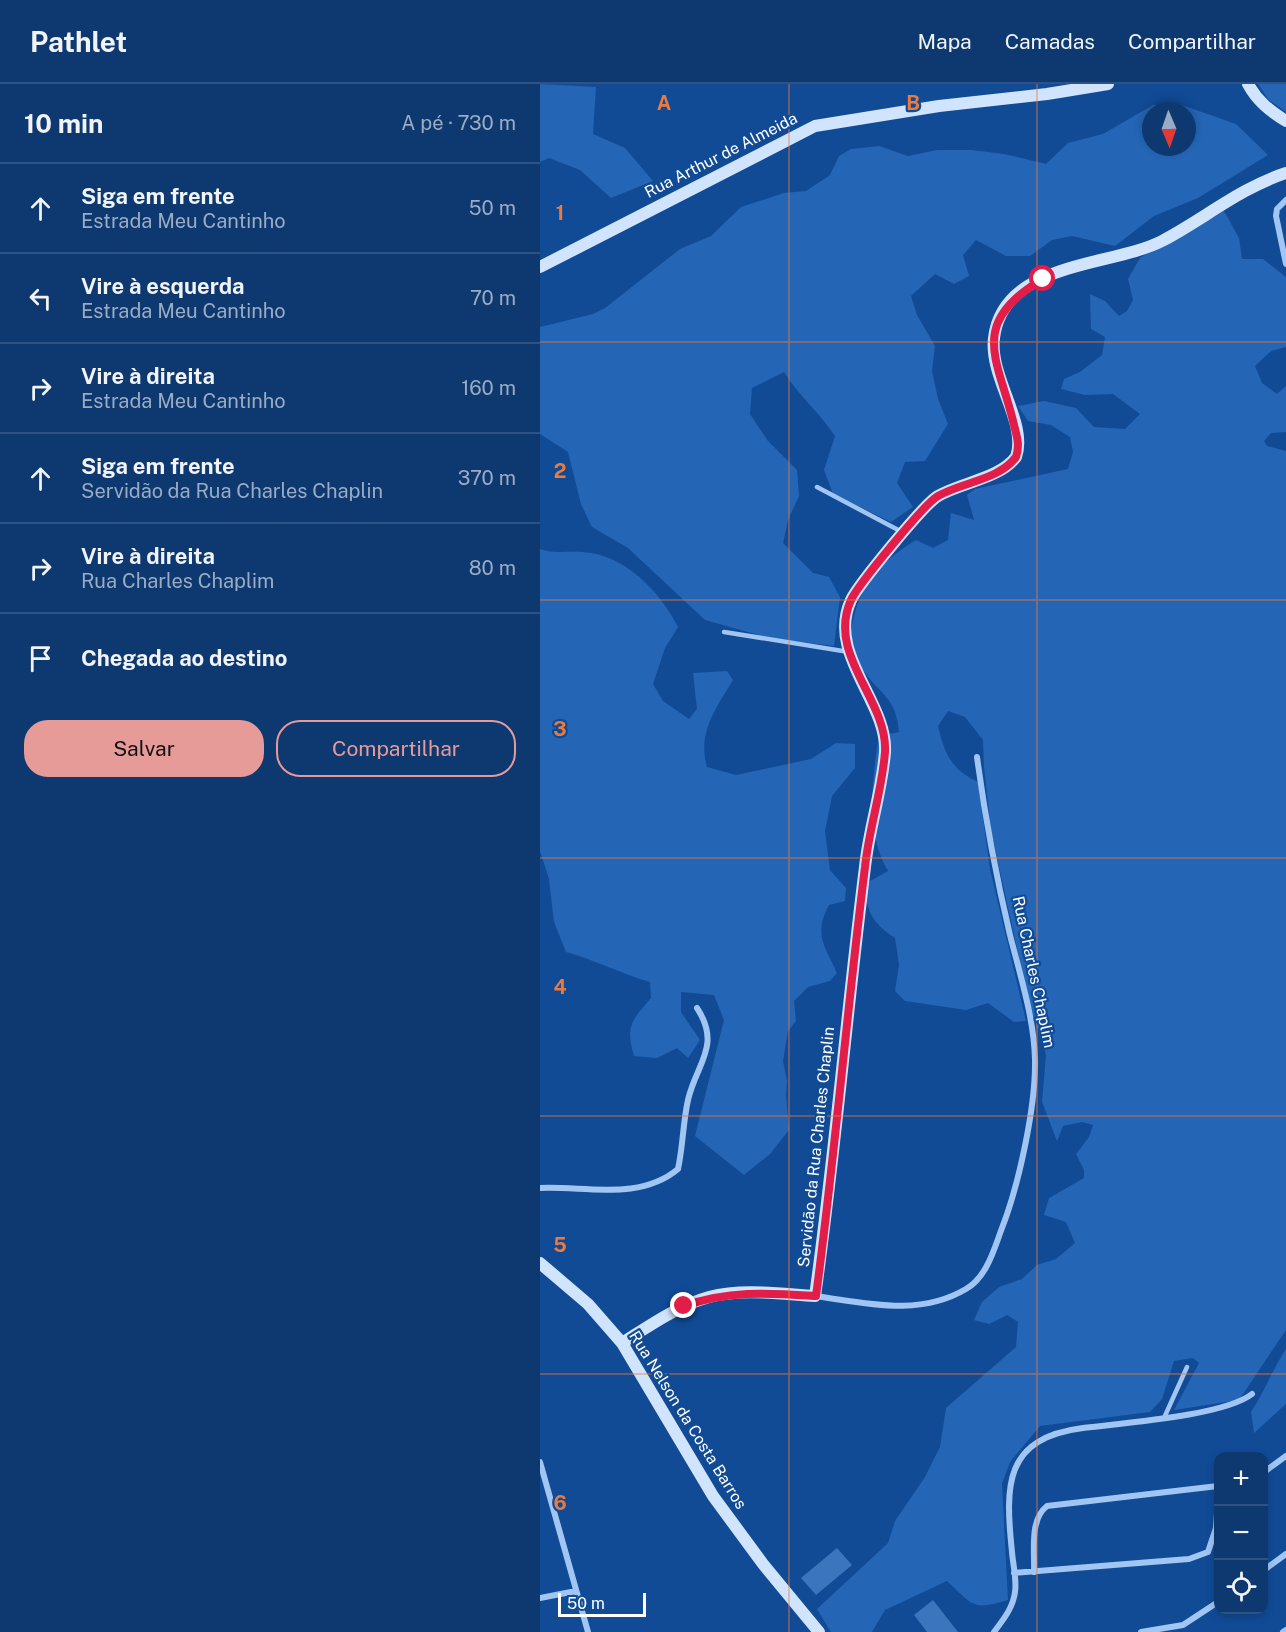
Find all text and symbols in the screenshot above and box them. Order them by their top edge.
text: Pathlet [30,25,127,58]
text: Mapa [918,29,972,54]
text: Camadas [1005,29,1095,54]
text: Compartilhar [1128,29,1256,54]
text: A [657,91,671,115]
text: B [906,91,920,115]
north arrow [1142,102,1196,156]
text: 10 min [24,108,103,139]
street label: Rua Arthur de Almeida [642,108,800,202]
text: A pé · 730 m [401,111,516,135]
text: Siga em frente [81,183,235,209]
icon: ahead [24,192,57,225]
text: 50 m [469,196,516,220]
text: 1 [556,201,564,225]
text: Estrada Meu Cantinho [81,209,286,233]
route start [1029,265,1055,291]
text: Vire à esquerda [81,273,245,299]
icon: left [24,282,57,315]
text: 70 m [470,286,516,310]
text: Estrada Meu Cantinho [81,299,286,323]
text: Vire à direita [81,363,215,389]
icon: right [24,372,57,405]
text: 160 m [461,376,516,400]
text: Estrada Meu Cantinho [81,389,286,413]
text: Siga em frente [81,453,235,479]
text: 2 [554,459,566,483]
icon: ahead [24,462,57,495]
text: 370 m [458,466,516,490]
text: Servidão da Rua Charles Chaplin [81,479,383,503]
text: Vire à direita [81,543,215,569]
icon: right [24,552,57,585]
text: 80 m [469,556,516,580]
text: Rua Charles Chaplim [81,569,274,593]
icon: arrive [24,642,57,675]
text: Chegada ao destino [81,645,287,671]
text: 3 [553,717,567,741]
button: Salvar [24,720,264,777]
button: Compartilhar [276,720,516,777]
street label: Rua Charles Chaplim [1009,894,1059,1050]
text: 4 [553,975,567,999]
street label: Servidão da Rua Charles Chaplin [794,1026,838,1268]
text: 5 [553,1233,567,1257]
route end [670,1292,696,1318]
street label: Rua Nelson da Costa Barros [625,1327,751,1513]
map controls [1214,1452,1268,1614]
button: + [1214,1452,1268,1506]
text: 6 [553,1491,567,1515]
button: − [1214,1506,1268,1560]
button: locate [1214,1560,1268,1614]
scale bar [558,1590,646,1618]
text: 50 m [567,1594,605,1613]

